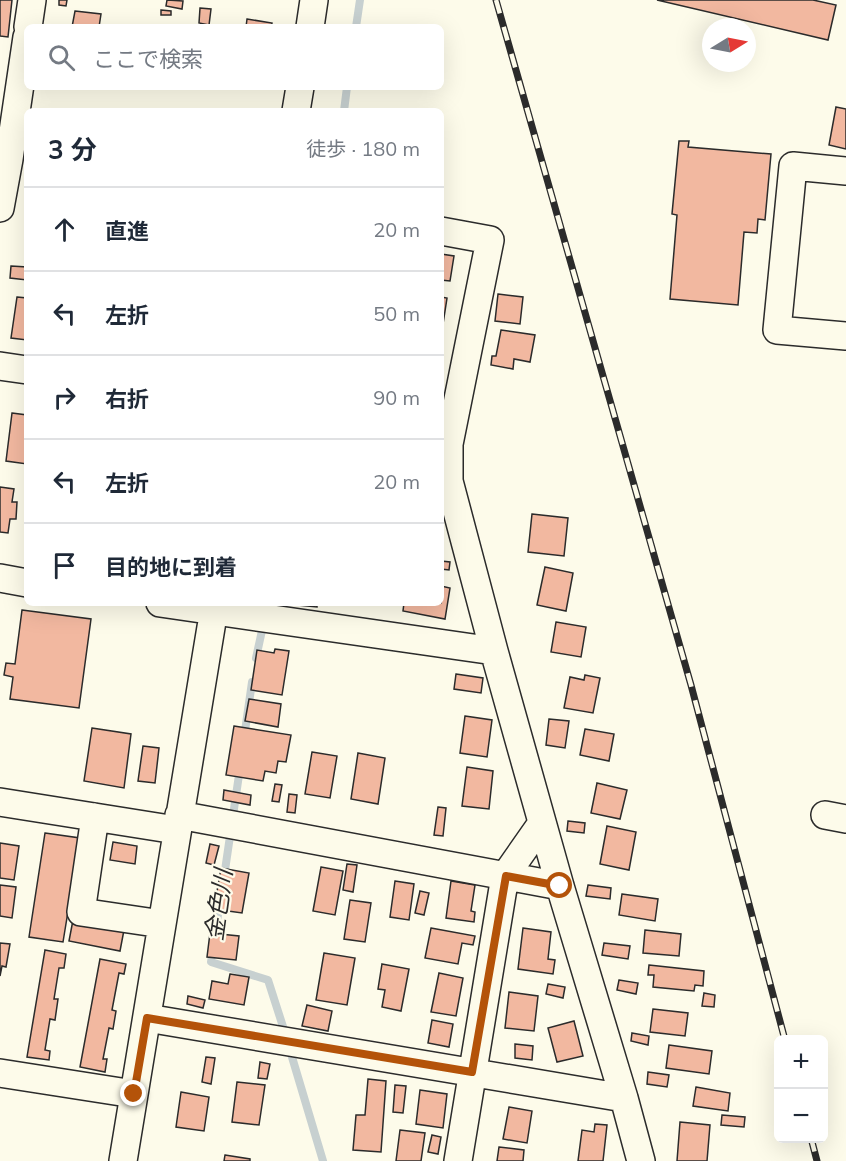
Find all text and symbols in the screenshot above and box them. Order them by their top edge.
north arrow [702,18,756,72]
search box [24,24,444,90]
icon: search [45,41,78,74]
text: ここで検索 [93,45,203,73]
text: 3 分 [48,133,97,166]
text: 徒歩 · 180 m [306,136,420,161]
icon: ahead [48,213,81,246]
text: 直進 [105,217,149,245]
text: 20 m [373,217,420,242]
icon: left [48,297,81,330]
text: 左折 [105,301,149,329]
text: 50 m [373,301,420,326]
icon: right [48,381,81,414]
text: 右折 [105,385,149,413]
text: 90 m [373,385,420,410]
icon: left [48,465,81,498]
text: 左折 [105,469,149,497]
text: 20 m [373,469,420,494]
icon: arrive [48,549,81,582]
text: 目的地に到着 [105,553,237,581]
water label: 金色川 [198,864,238,943]
route start [546,872,572,898]
map controls [774,1035,828,1143]
button: + [774,1035,828,1089]
route end [120,1080,146,1106]
button: − [774,1089,828,1143]

